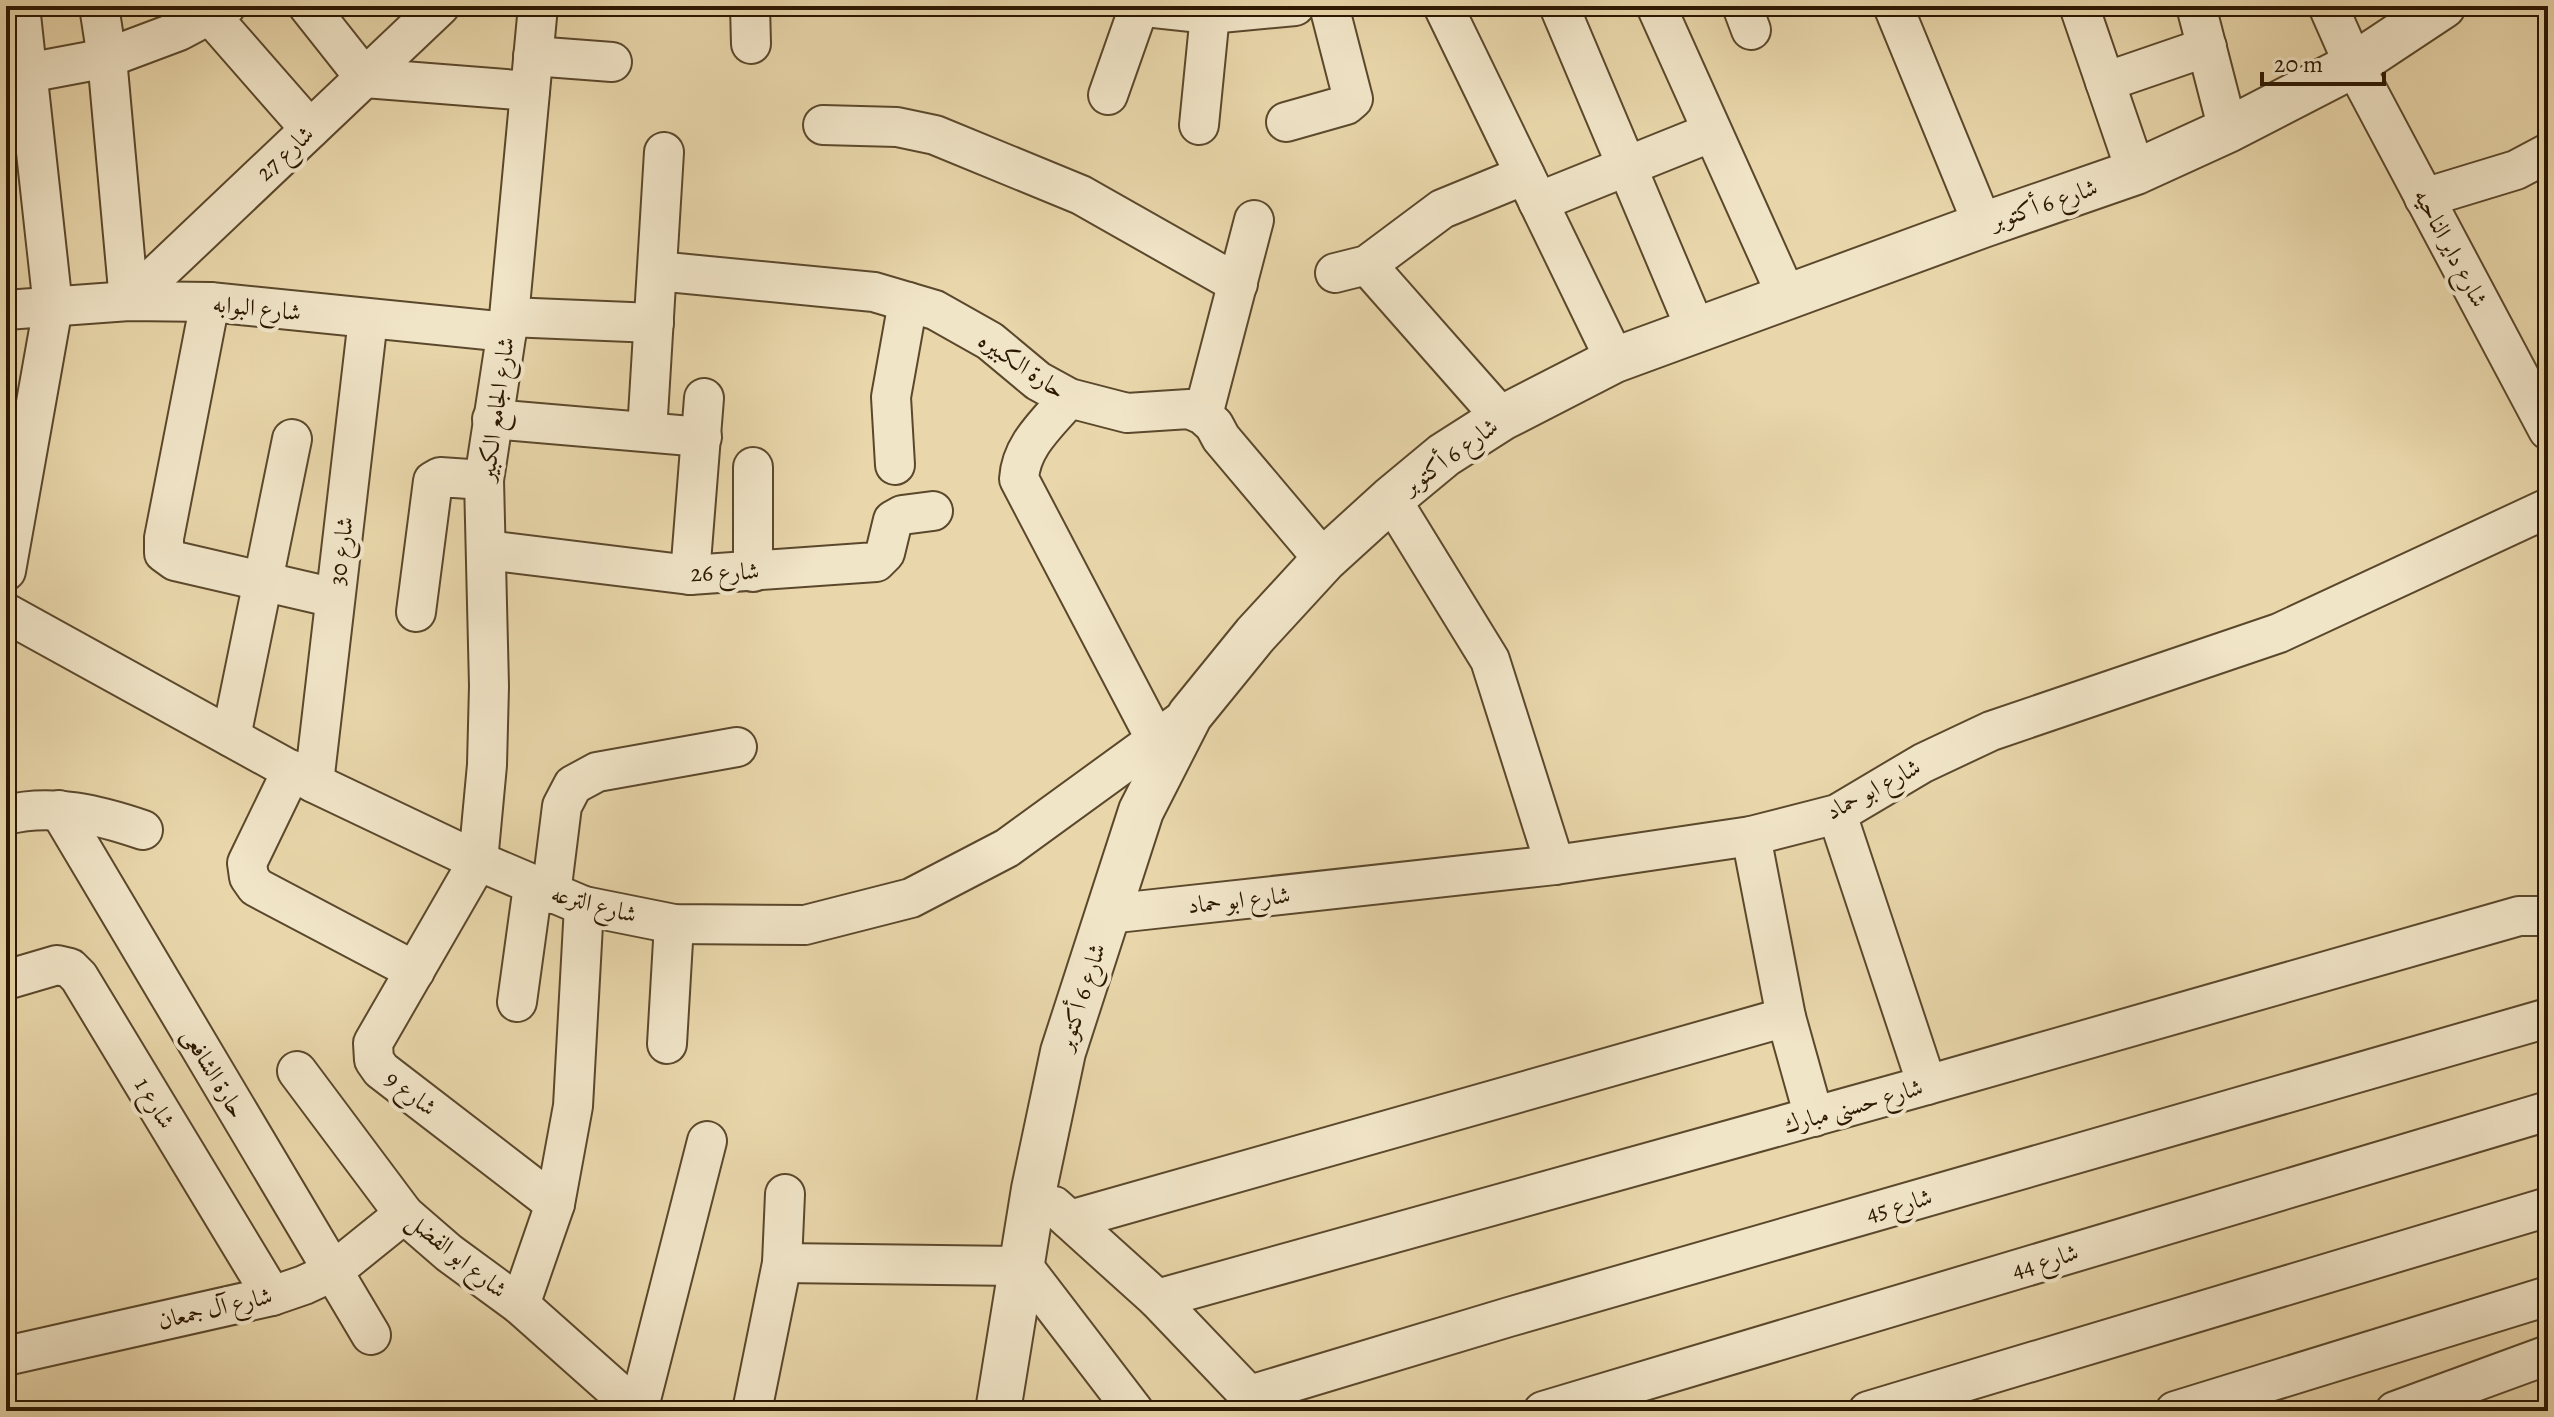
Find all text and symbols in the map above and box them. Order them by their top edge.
scale bar [2262,36,2384,86]
text: 20 m [2274,48,2323,80]
street label: شارع 27 [249,118,323,191]
street label: شارع 6 أكتوبر [1983,170,2103,242]
street label: شارع داير الناحيه [2403,183,2496,315]
street label: شارع البوابه [211,287,303,333]
street label: حارة الكبيره [972,324,1072,406]
street label: شارع الجامع الكبير [470,335,528,487]
street label: شارع 6 أكتوبر [1393,410,1507,507]
street label: شارع 30 [321,515,365,588]
street label: شارع 26 [690,555,760,593]
street label: شارع ابو حماد [1820,751,1928,831]
street label: شارع الترعه [547,877,640,935]
street label: شارع ابو حماد [1186,879,1292,925]
street label: شارع 6 أكتوبر [1047,939,1117,1059]
street label: حارة الشافعى [175,1022,253,1124]
street label: شارع 9 [376,1063,443,1126]
street label: شارع 1 [124,1071,183,1137]
street label: شارع حسنى مبارك [1779,1071,1928,1145]
street label: شارع 45 [1862,1180,1937,1234]
street label: شارع ابو الفضل [398,1205,514,1308]
street label: شارع 44 [2008,1236,2083,1290]
street label: شارع آل جمعان [155,1279,276,1341]

